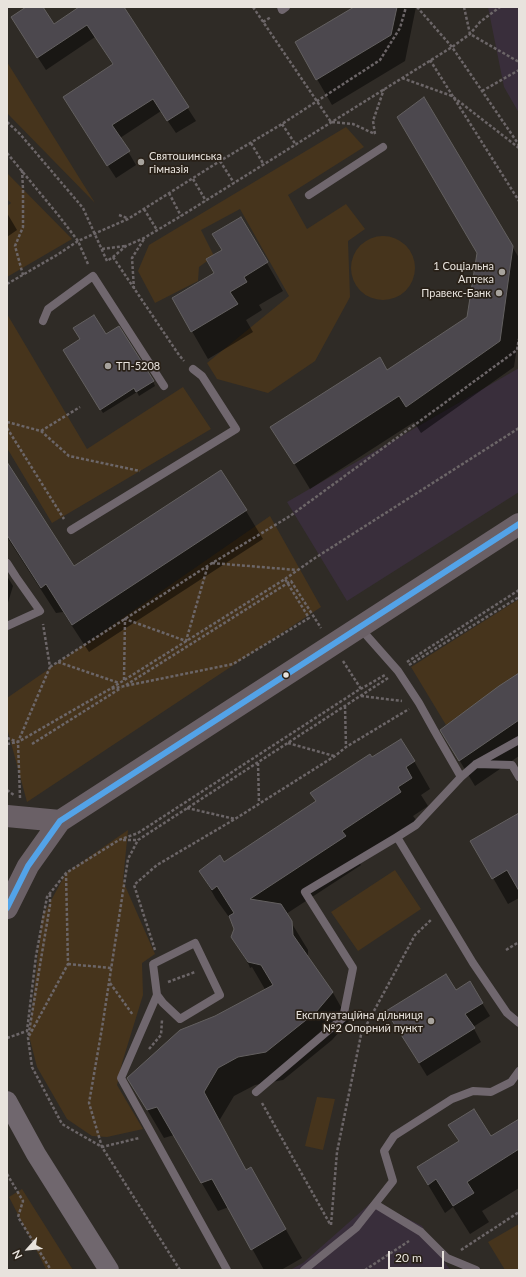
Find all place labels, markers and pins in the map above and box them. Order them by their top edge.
place label: Святошинська гімназія [149,149,222,175]
marker: Святошинська гімназія [136,157,146,167]
place label: 1 Соціальна Аптека [433,259,494,285]
marker: 1 Соціальна Аптека [497,267,507,277]
place label: Правекс-Банк [421,286,491,300]
marker: Правекс-Банк [494,288,504,298]
place label: ТП-5208 [116,359,160,373]
marker: ТП-5208 [103,361,113,371]
unlabelled marker [281,670,291,680]
place label: Експлуатаційна дільниця №2 Опорний пункт [296,1008,423,1034]
marker: Експлуатаційна дільниця №2 Опорний пункт [426,1016,436,1026]

